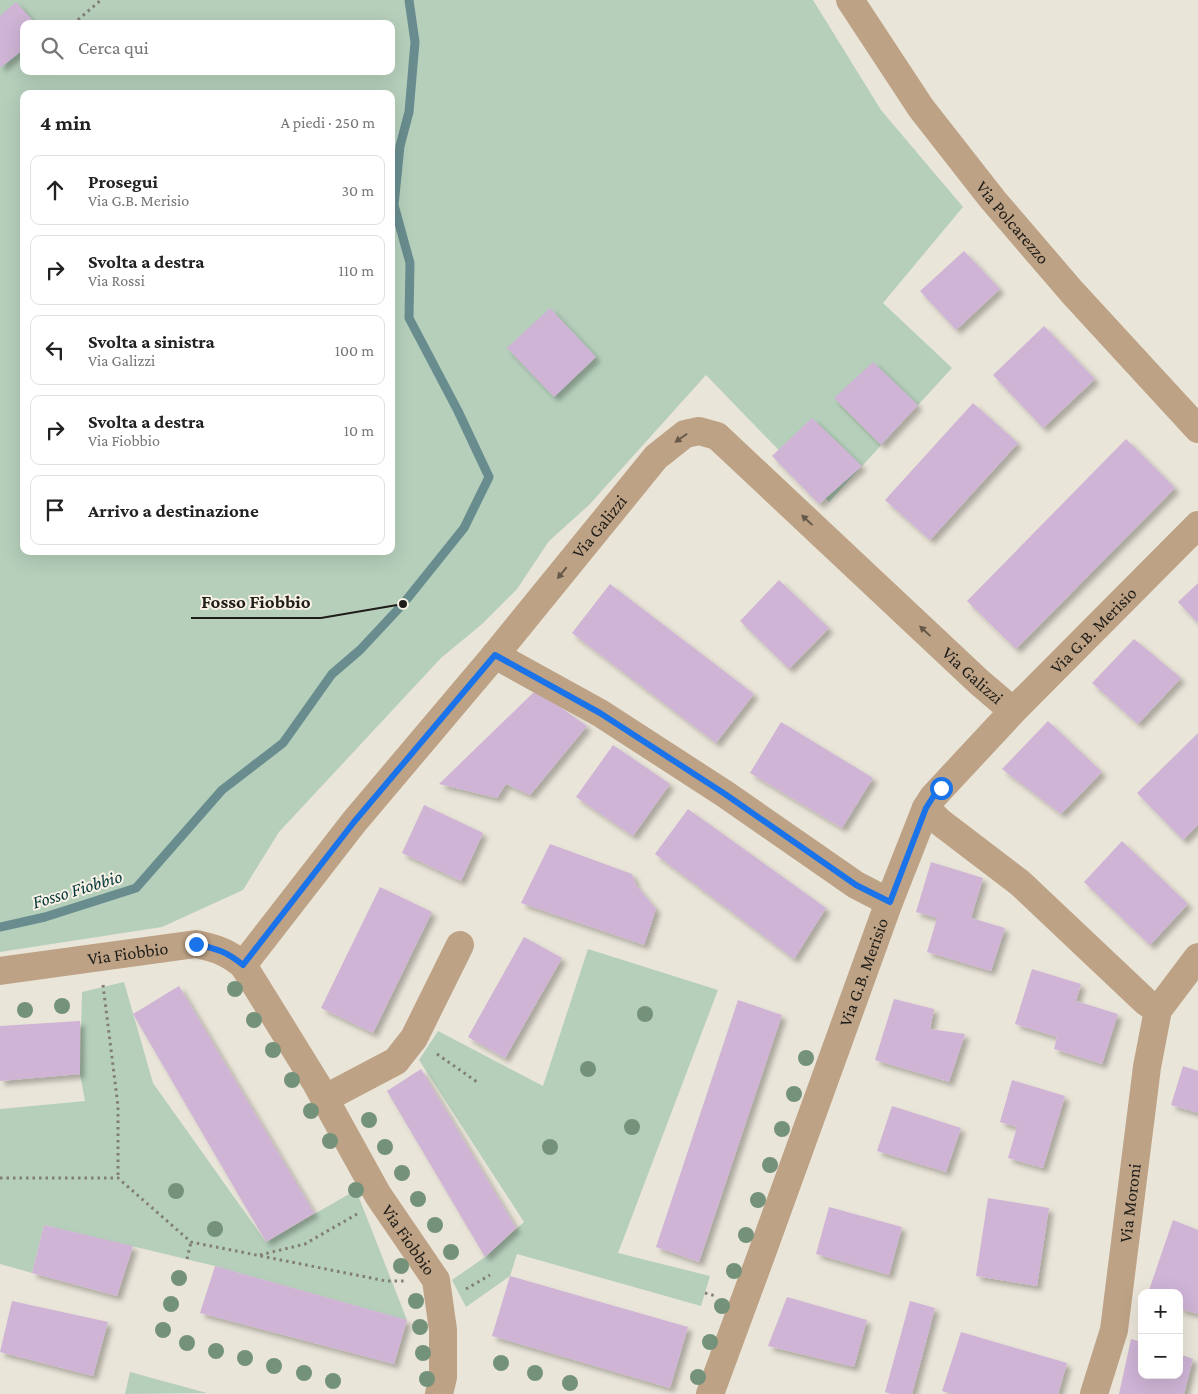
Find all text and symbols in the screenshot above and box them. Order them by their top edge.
search box [20,20,395,75]
icon: search [38,34,66,62]
text: Cerca qui [78,37,149,58]
text: 4 min [40,111,91,135]
text: A piedi · 250 m [281,114,375,131]
text: Prosegui [88,171,158,192]
icon: ahead [41,176,69,204]
street label: Via Polcarezzo [972,177,1054,268]
text: 30 m [342,182,374,199]
text: Via G.B. Merisio [88,192,189,209]
text: Svolta a destra [88,251,204,272]
icon: right [41,256,69,284]
text: 110 m [338,262,374,279]
text: Via Rossi [88,272,145,289]
text: Svolta a sinistra [88,331,215,352]
icon: left [41,336,69,364]
text: 100 m [335,342,374,359]
text: Via Galizzi [88,352,155,369]
text: Svolta a destra [88,411,204,432]
icon: right [41,416,69,444]
text: 10 m [344,422,374,439]
text: Via Fiobbio [88,432,160,449]
one-way arrow [674,433,688,443]
street label: Via Galizzi [568,491,631,562]
icon: arrive [41,496,69,524]
text: Arrivo a destinazione [88,500,259,521]
one-way arrow [802,514,814,526]
one-way arrow [557,566,568,579]
street label: Via G.B. Merisio [1046,583,1141,678]
callout: Fosso Fiobbio [191,584,321,618]
text: Fosso Fiobbio [201,591,311,612]
one-way arrow [920,625,932,637]
street label: Via Galizzi [938,643,1007,708]
route start [930,777,953,800]
water label: Fosso Fiobbio [29,865,125,913]
street label: Via G.B. Merisio [835,915,892,1029]
route end [185,933,208,956]
street label: Via Fiobbio [86,938,169,969]
street label: Via Moroni [1115,1162,1145,1244]
street label: Via Fiobbio [377,1201,440,1279]
map controls [1138,1289,1183,1379]
button: + [1138,1289,1183,1334]
button: − [1138,1334,1183,1379]

